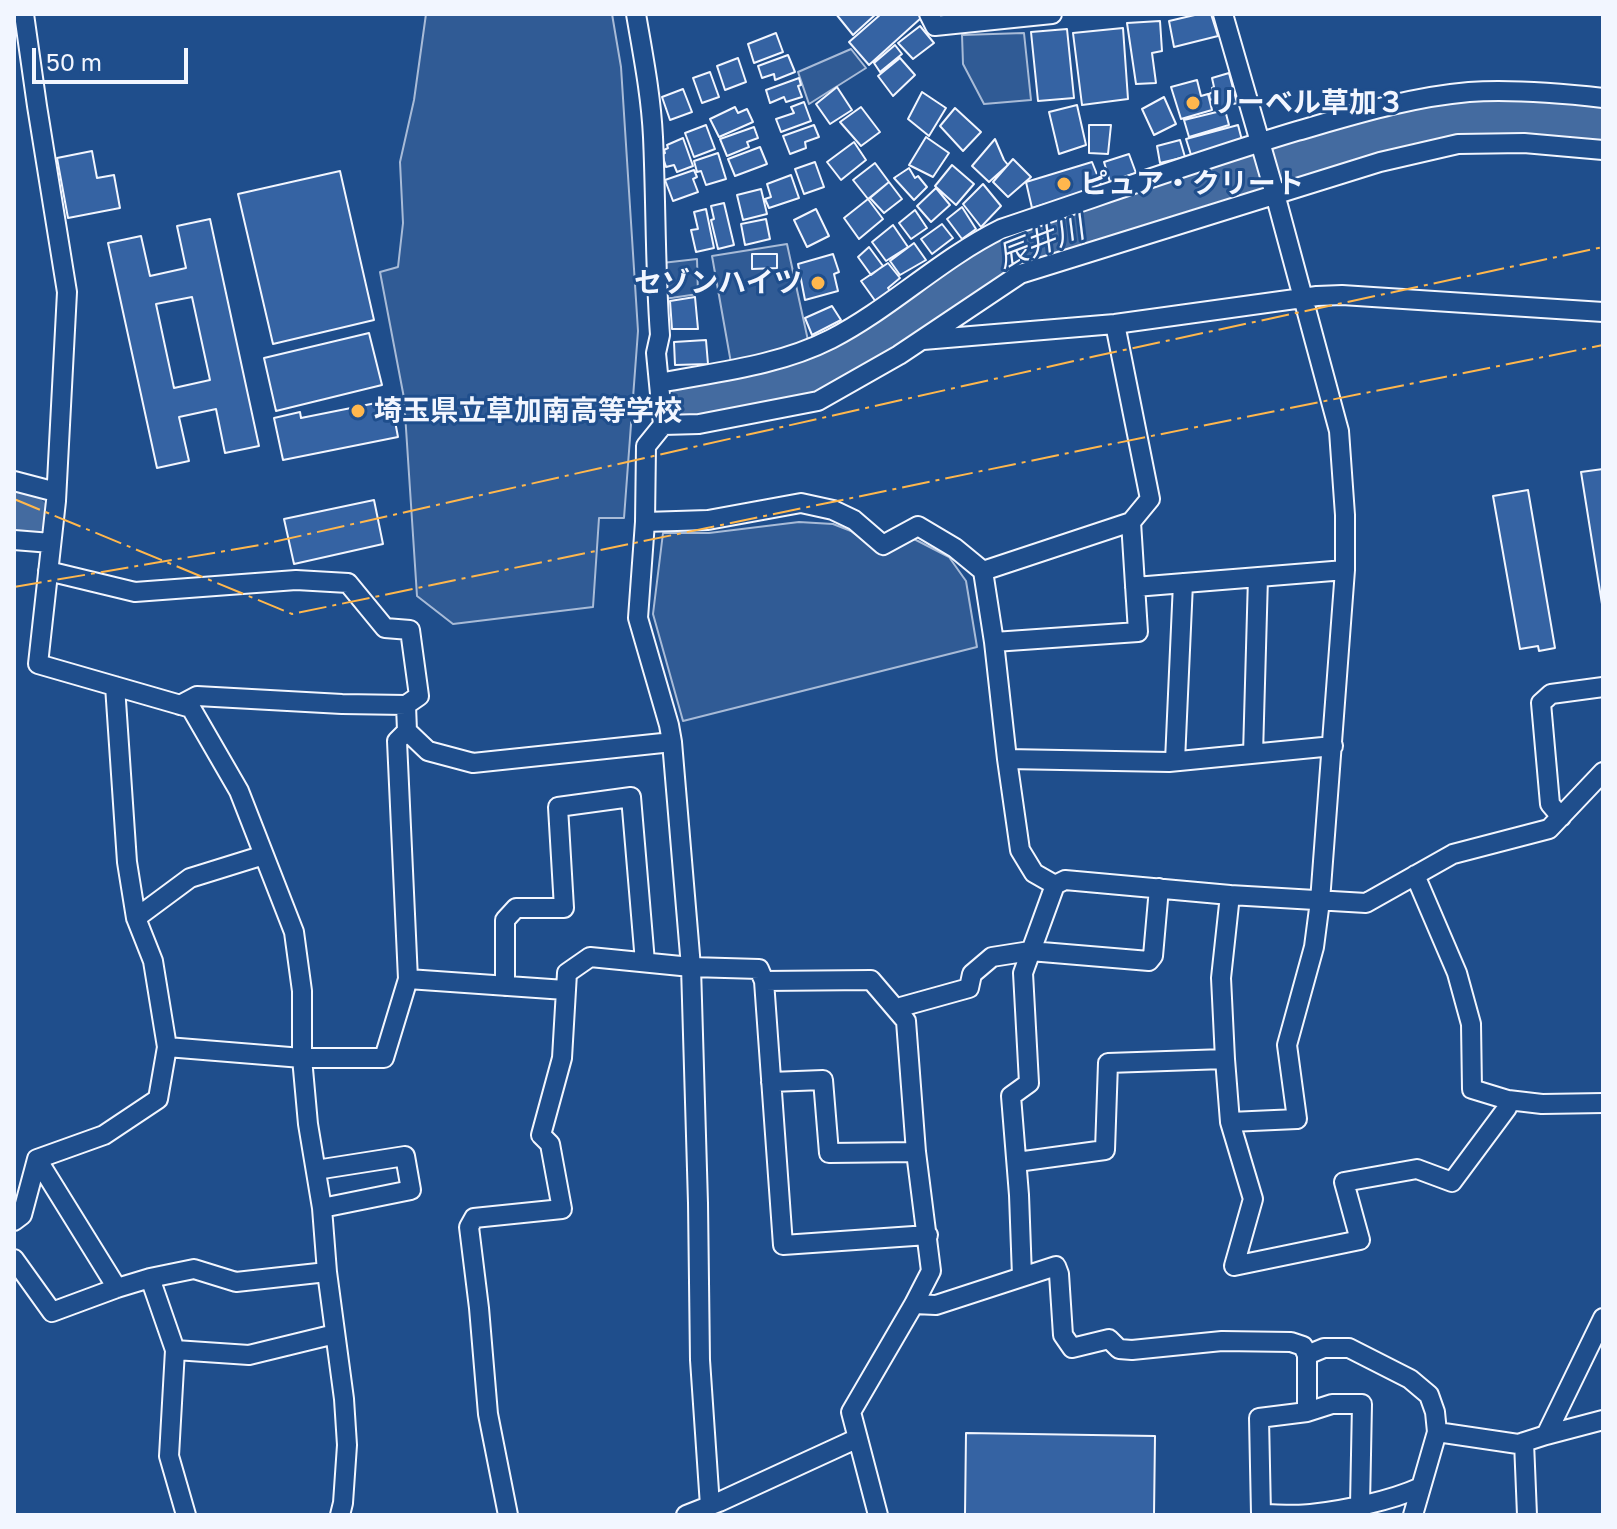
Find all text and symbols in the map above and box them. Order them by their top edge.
scale bar [36,32,192,82]
text: 50 m [46,47,102,76]
place label: リーベル草加３ [1209,86,1405,120]
marker: リーベル草加３ [1184,94,1202,112]
place label: ピュア・クリート [1080,167,1304,201]
marker: ピュア・クリート [1055,175,1073,193]
water label: 辰井川 [993,210,1089,276]
place label: セゾンハイツ [634,266,802,300]
marker: セゾンハイツ [809,274,827,292]
place label: 埼玉県立草加南高等学校 [374,394,682,428]
marker: 埼玉県立草加南高等学校 [349,402,367,420]

